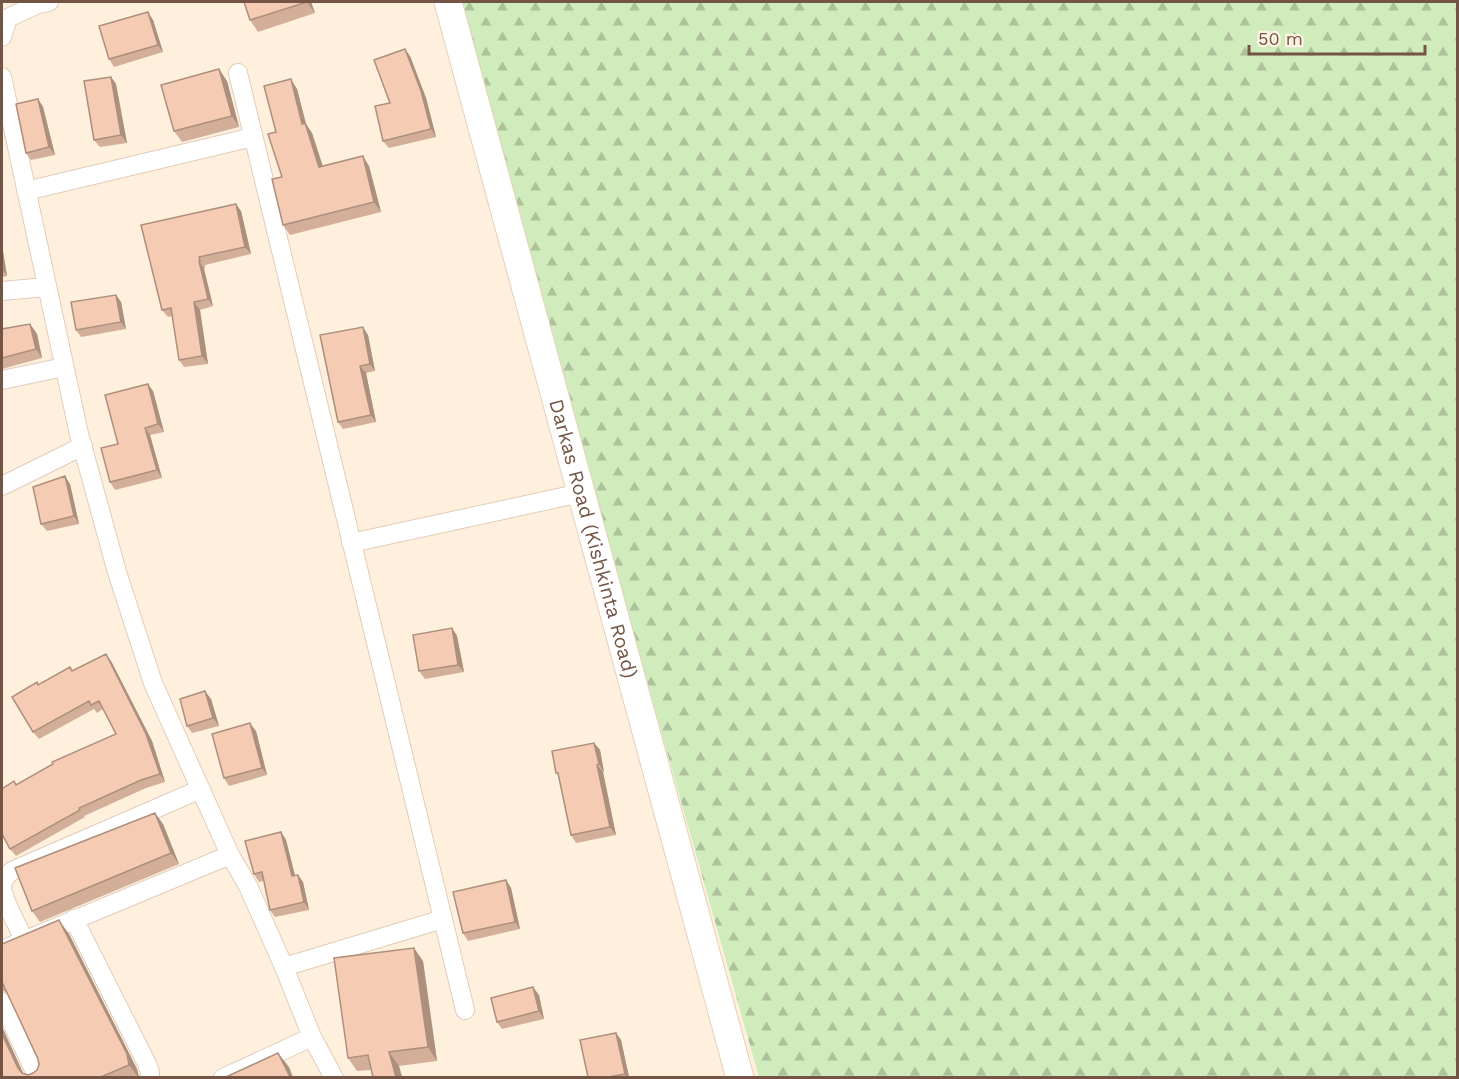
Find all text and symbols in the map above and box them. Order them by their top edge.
scale bar [1249,18,1424,56]
text: 50 m [1258,28,1303,49]
street label: Darkas Road (Kishkinta Road) [544,396,643,681]

